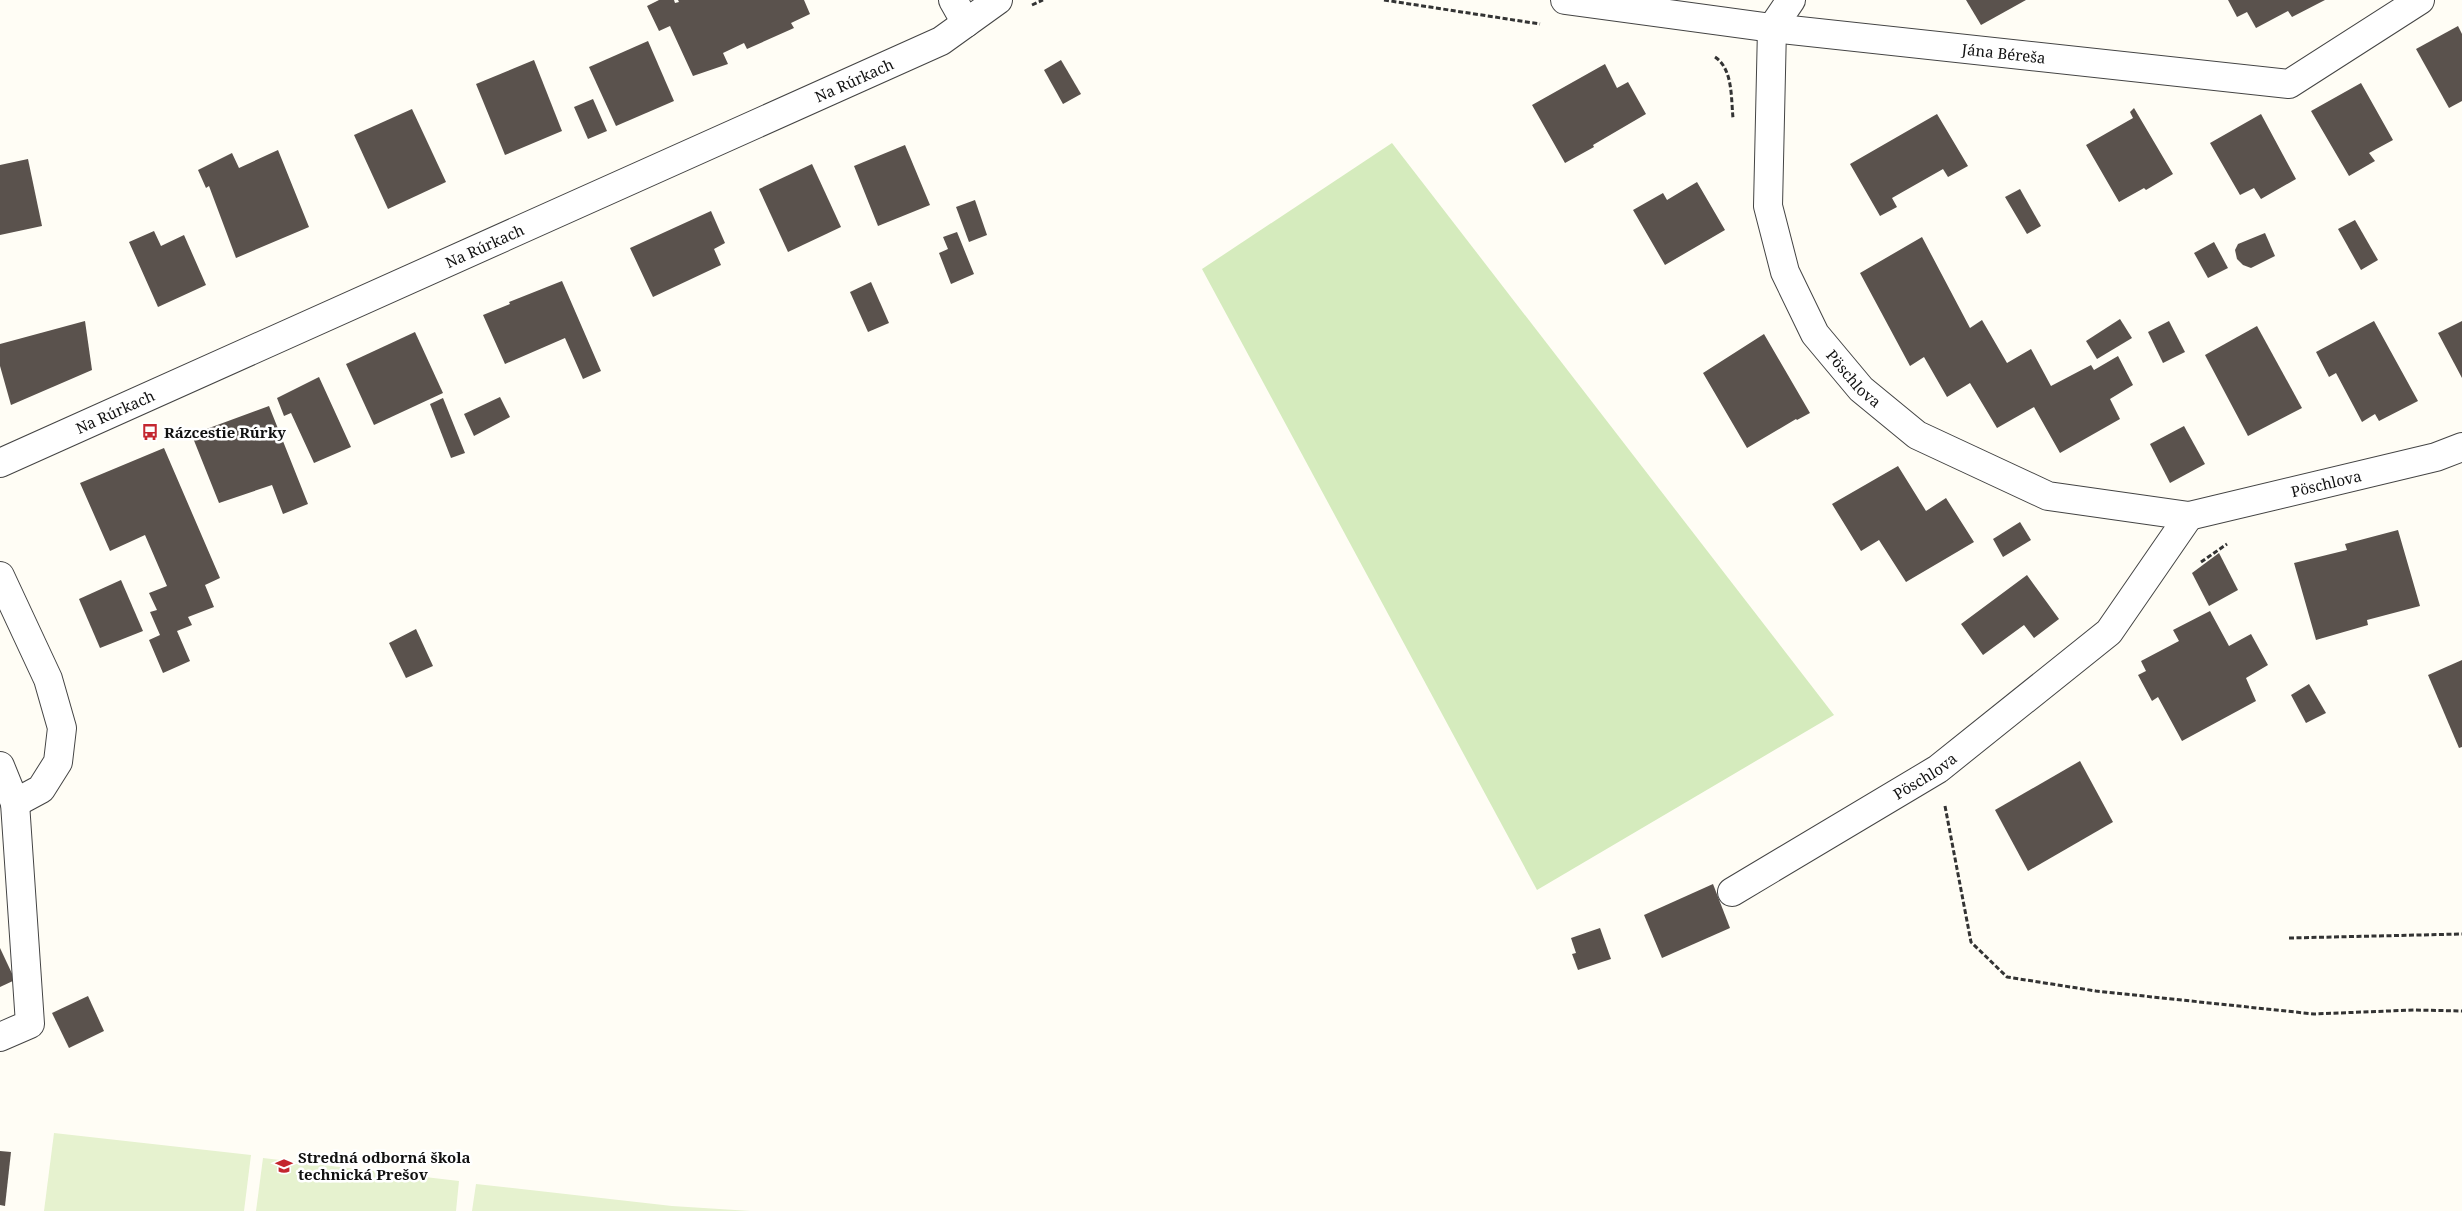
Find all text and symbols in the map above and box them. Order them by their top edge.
street label: Jána Béreša [1960,39,2047,68]
street label: Na Rúrkach [811,53,897,106]
street label: Na Rúrkach [442,219,528,272]
street label: Pöschlova [1822,345,1885,412]
street label: Na Rúrkach [72,385,158,438]
bus stop icon: Rázcestie Rúrky [140,422,160,442]
place label: Rázcestie Rúrky [164,422,286,442]
street label: Pöschlova [2289,465,2363,501]
street label: Pöschlova [1889,748,1961,804]
place label: Stredná odborná škola technická Prešov [298,1147,470,1184]
school or university icon: Stredná odborná škola technická Prešov [274,1156,294,1176]

